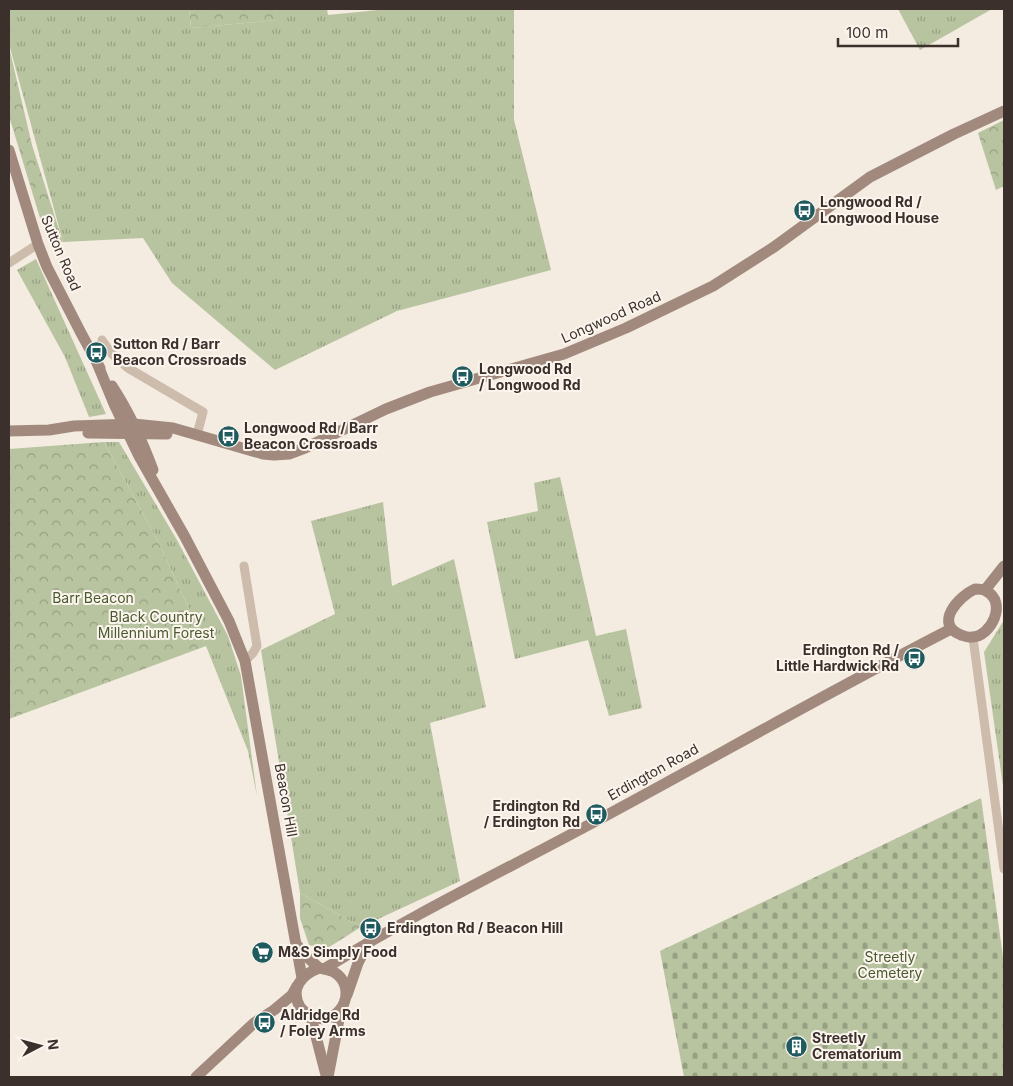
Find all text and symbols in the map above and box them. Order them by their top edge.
scale bar [838,15,958,47]
text: 100 m [846,23,888,42]
place label: Longwood Rd / Longwood House [820,193,939,226]
bus stop icon: Longwood Rd / Longwood House [792,198,816,222]
street label: Sutton Road [38,213,85,293]
street label: Longwood Road [558,287,663,346]
place label: Sutton Rd / Barr Beacon Crossroads [113,335,247,368]
bus stop icon: Sutton Rd / Barr Beacon Crossroads [85,340,109,364]
place label: Longwood Rd / Longwood Rd [479,360,581,393]
bus stop icon: Longwood Rd / Longwood Rd [451,365,475,389]
place label: Longwood Rd / Barr Beacon Crossroads [244,419,378,452]
bus stop icon: Longwood Rd / Barr Beacon Crossroads [216,424,240,448]
park label: Barr Beacon [52,589,134,606]
park label: Black Country Millennium Forest [98,608,215,641]
place label: Erdington Rd / Little Hardwick Rd [776,641,900,674]
bus stop icon: Erdington Rd / Little Hardwick Rd [903,646,927,670]
street label: Erdington Road [604,740,701,804]
street label: Beacon Hill [272,762,301,838]
place label: Erdington Rd / Erdington Rd [484,797,580,830]
bus stop icon: Erdington Rd / Erdington Rd [584,802,608,826]
bus stop icon: Erdington Rd / Beacon Hill [359,916,383,940]
place label: Erdington Rd / Beacon Hill [387,919,563,936]
supermarket icon: M&S Simply Food [250,940,274,964]
place label: M&S Simply Food [278,943,397,960]
park label: Streetly Cemetery [858,948,923,981]
place label: Aldridge Rd / Foley Arms [280,1006,366,1039]
bus stop icon: Aldridge Rd / Foley Arms [252,1011,276,1035]
north arrow [15,1021,65,1071]
place label: Streetly Crematorium [812,1029,902,1062]
building icon: Streetly Crematorium [784,1034,808,1058]
text: N [44,1038,62,1051]

